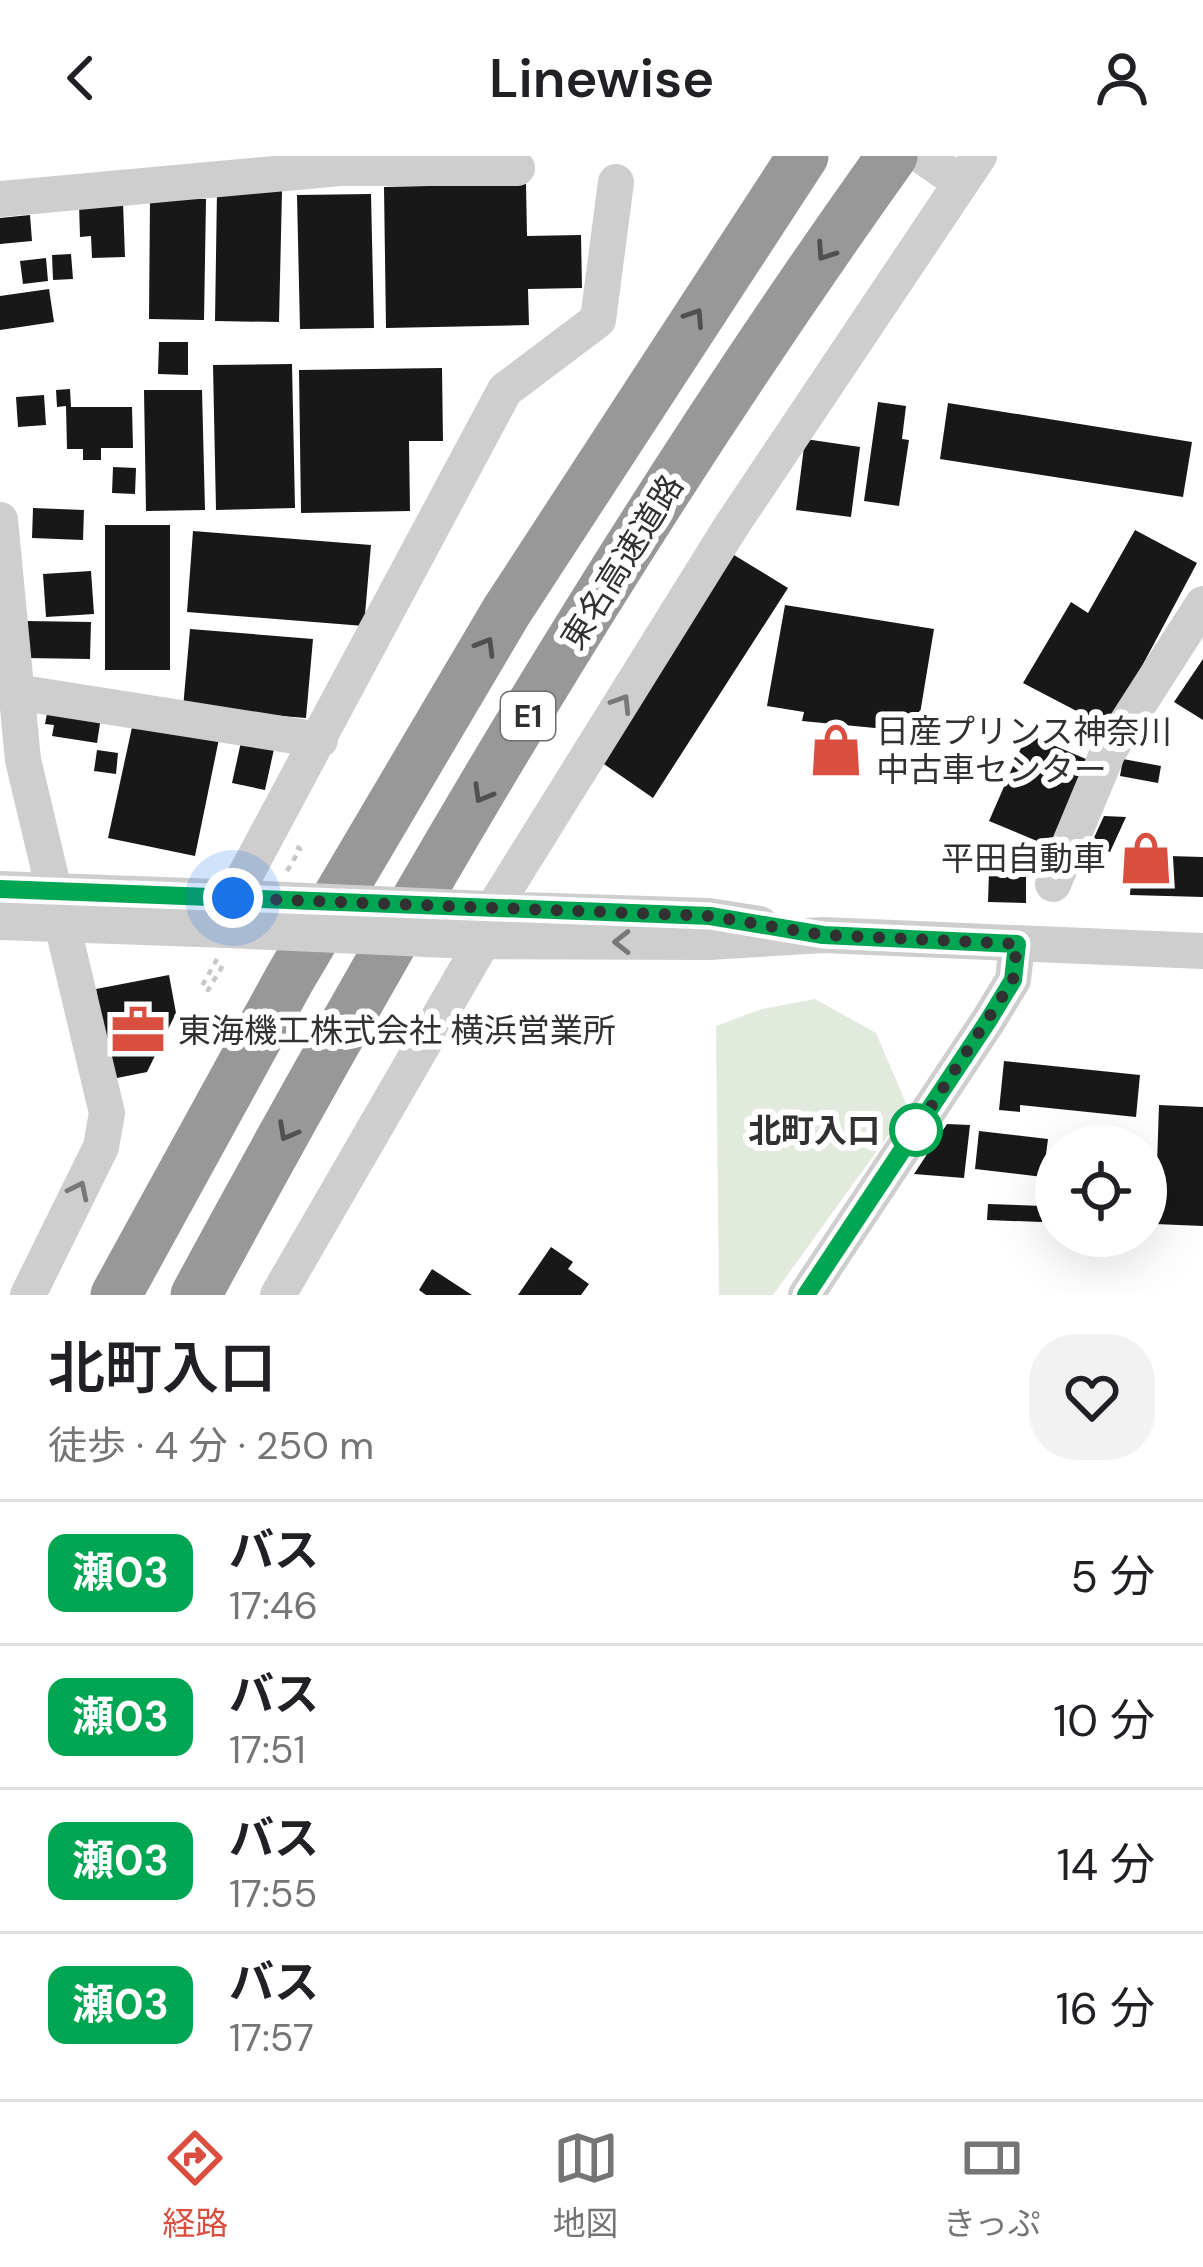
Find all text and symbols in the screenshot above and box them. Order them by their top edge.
text: Linewise [489,43,714,114]
icon: back [48,45,114,111]
icon: person [1089,45,1155,111]
one-way arrow [817,238,839,260]
one-way arrow [681,309,703,331]
street label: 東名高速道路 [551,467,693,657]
one-way arrow [472,637,494,659]
road number: E1 [501,692,555,740]
one-way arrow [607,694,630,716]
place label: 日産プリンス神奈川 中古車センター [876,710,1172,791]
shop icon: 日産プリンス神奈川 中古車センター [807,721,865,779]
one-way arrow [474,782,497,803]
shop icon: 平田自動車 [1117,829,1175,887]
place label: 平田自動車 [941,837,1106,880]
your location [203,868,263,928]
one-way arrow [612,929,630,955]
office icon: 東海機工株式会社 横浜営業所 [109,1001,167,1059]
place label: 東海機工株式会社 横浜営業所 [178,1009,616,1052]
marker: 北町入口 [891,1105,941,1155]
place label: 北町入口 [748,1109,880,1152]
one-way arrow [278,1119,301,1140]
map controls [1035,1125,1167,1257]
button: locate [1035,1125,1167,1257]
one-way arrow [65,1181,89,1202]
text: 北町入口 [48,1331,276,1406]
button: heart [1029,1334,1155,1460]
text: 徒歩 · 4 分 · 250 m [48,1420,374,1471]
text: バス [229,1521,319,1580]
text: 瀬03 [72,1545,169,1600]
text: 5 分 [1071,1547,1155,1606]
text: 17:46 [229,1580,318,1631]
text: バス [229,1665,319,1724]
text: 瀬03 [72,1689,169,1744]
text: 10 分 [1053,1691,1155,1750]
text: 17:51 [229,1724,306,1775]
text: バス [229,1809,319,1868]
text: 瀬03 [72,1833,169,1888]
text: 14 分 [1057,1835,1155,1894]
text: 17:55 [229,1868,317,1919]
text: バス [229,1953,319,2012]
text: 瀬03 [72,1977,169,2032]
text: 16 分 [1056,1979,1155,2038]
text: 17:57 [229,2012,314,2063]
tab: 経路 [162,2125,228,2245]
tab: 地図 [553,2125,619,2245]
tab: きっぷ [943,2125,1041,2245]

